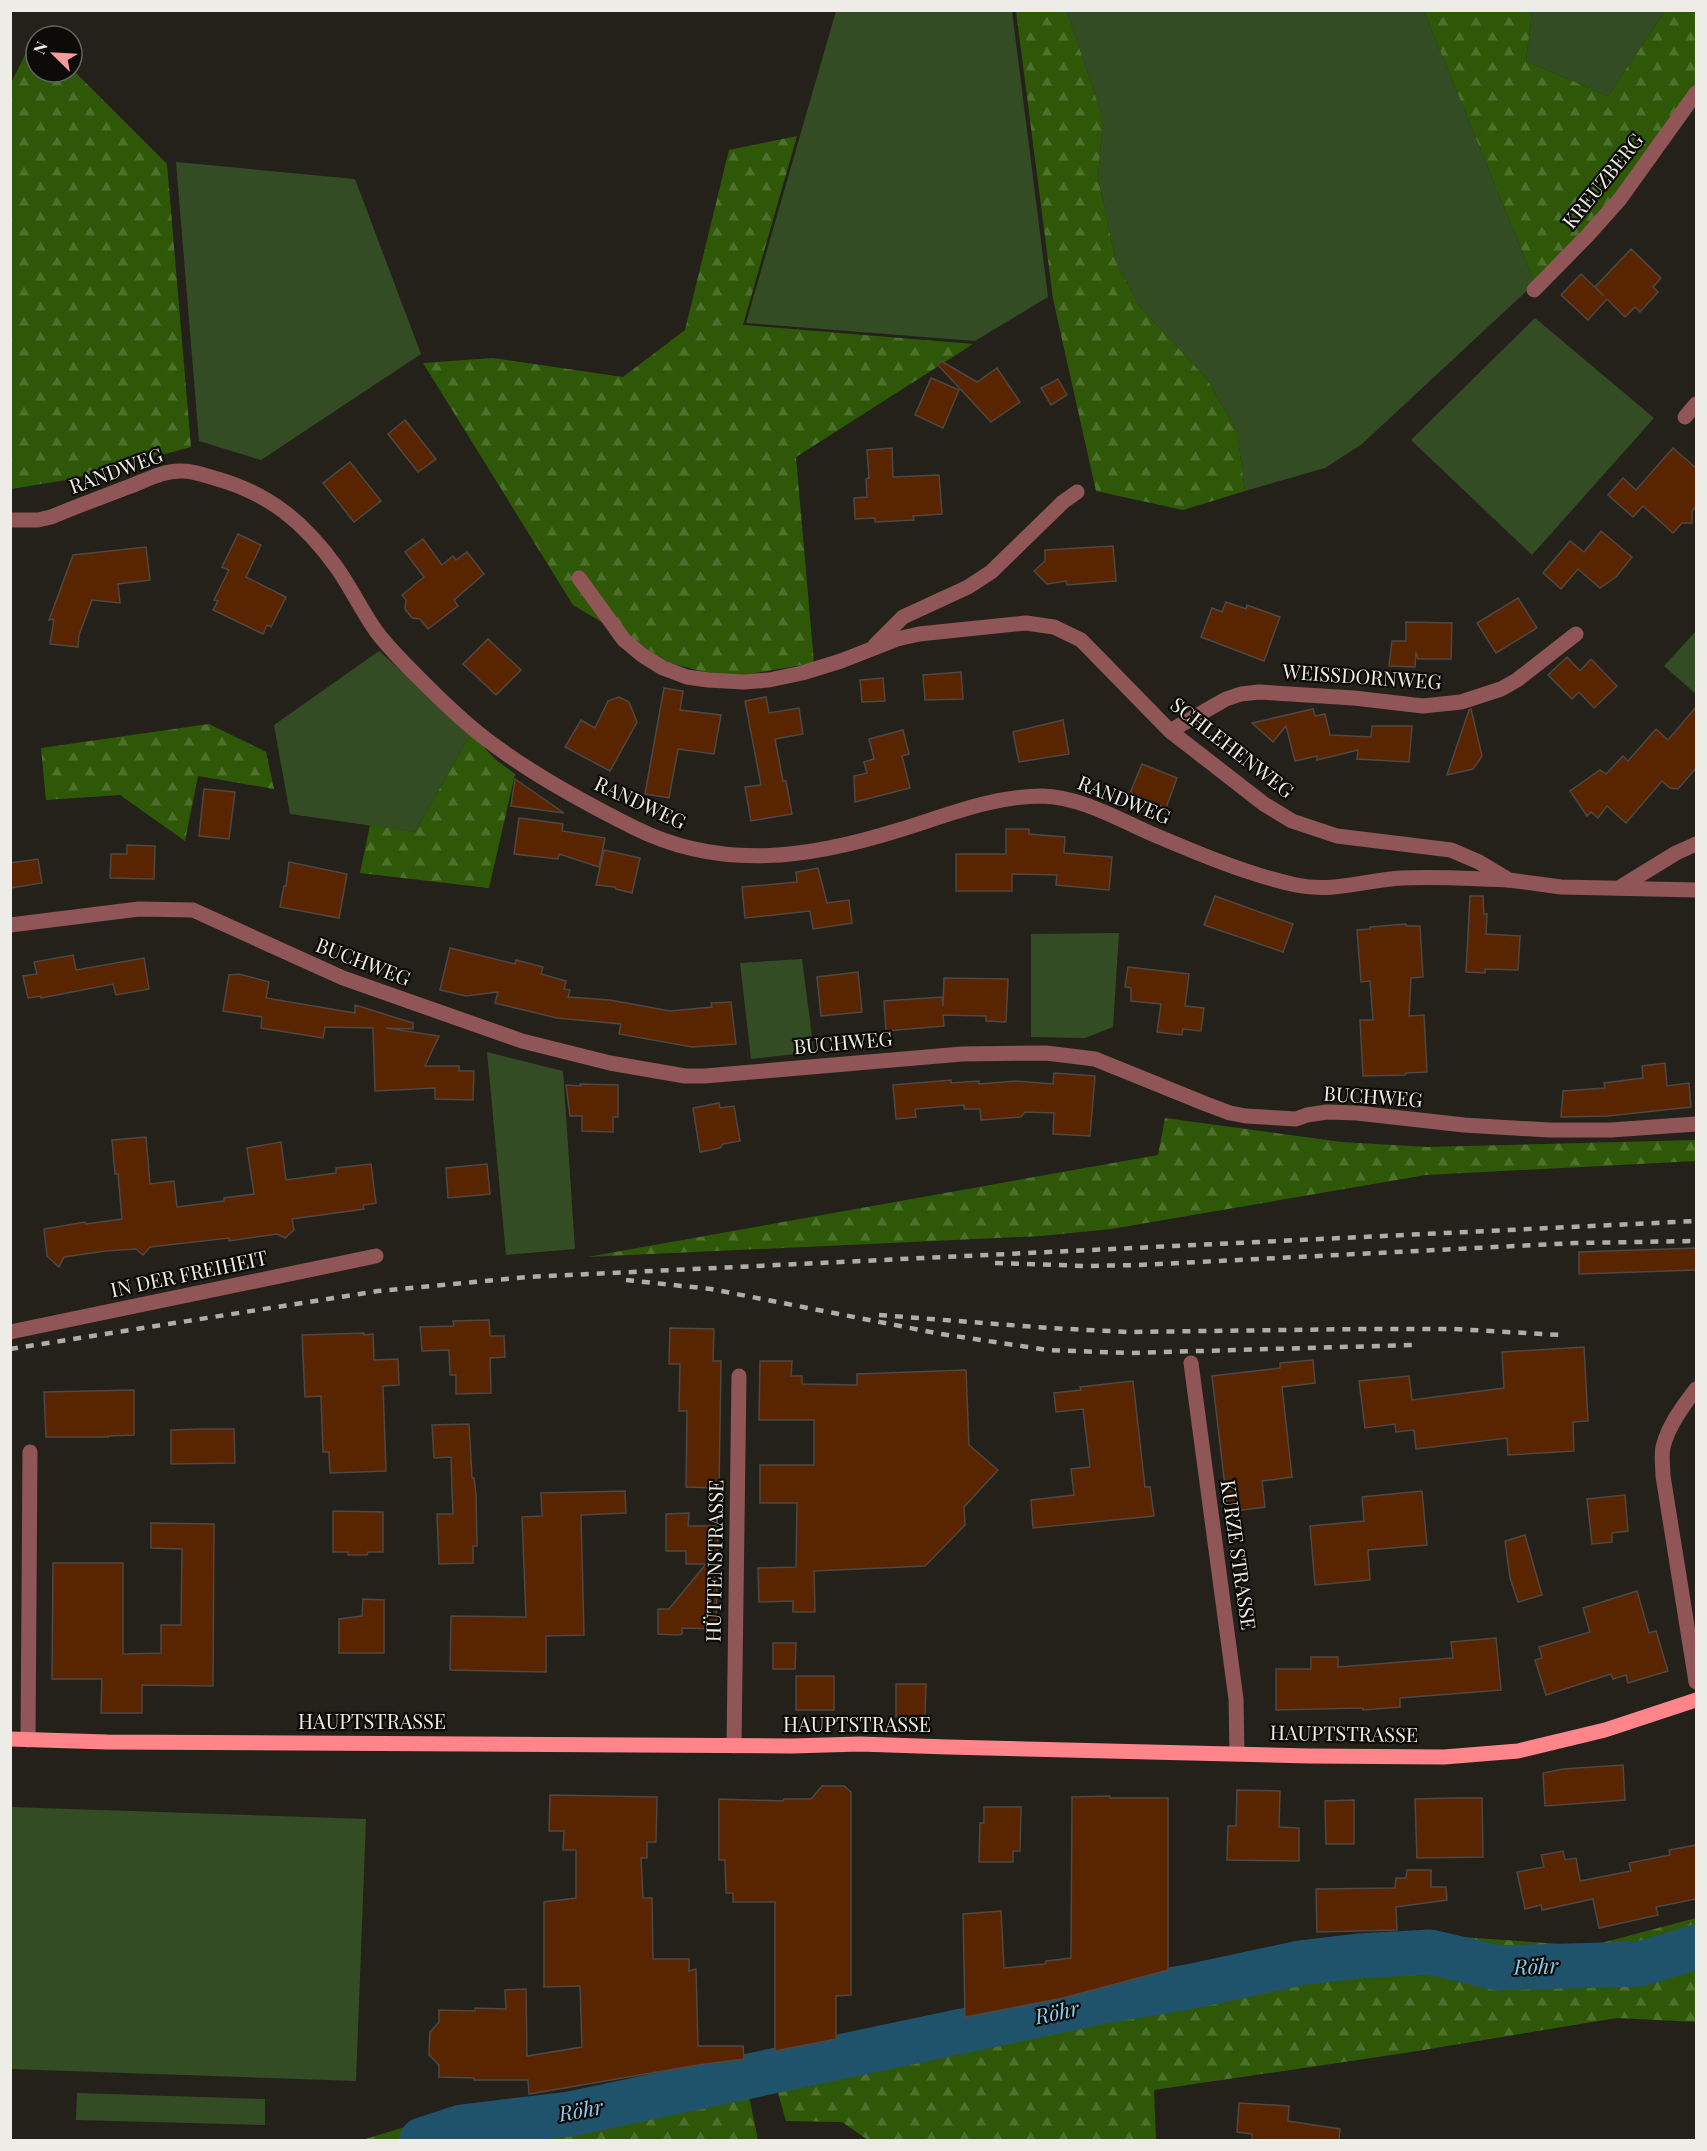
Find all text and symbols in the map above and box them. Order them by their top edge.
north arrow [24,24,84,84]
text: N [28,38,52,57]
street label: KREUZBERG [1555,127,1649,233]
street label: RANDWEG [65,440,166,499]
street label: WEISSDORNWEG [1281,656,1442,695]
street label: SCHLEHENWEG [1166,690,1300,803]
street label: RANDWEG [1074,768,1175,829]
street label: RANDWEG [591,769,691,835]
street label: BUCHWEG [312,930,415,991]
street label: BUCHWEG [792,1024,893,1059]
street label: BUCHWEG [1323,1079,1423,1112]
street label: IN DER FREIHEIT [108,1243,270,1302]
street label: KURZE STRASSE [1216,1478,1263,1632]
street label: HÜTTENSTRASSE [699,1480,728,1642]
street label: HAUPTSTRASSE [298,1707,446,1734]
street label: HAUPTSTRASSE [783,1710,931,1737]
street label: HAUPTSTRASSE [1270,1718,1418,1747]
water label: Röhr [1512,1950,1560,1980]
water label: Röhr [1031,1993,1082,2030]
water label: Röhr [555,2091,606,2127]

